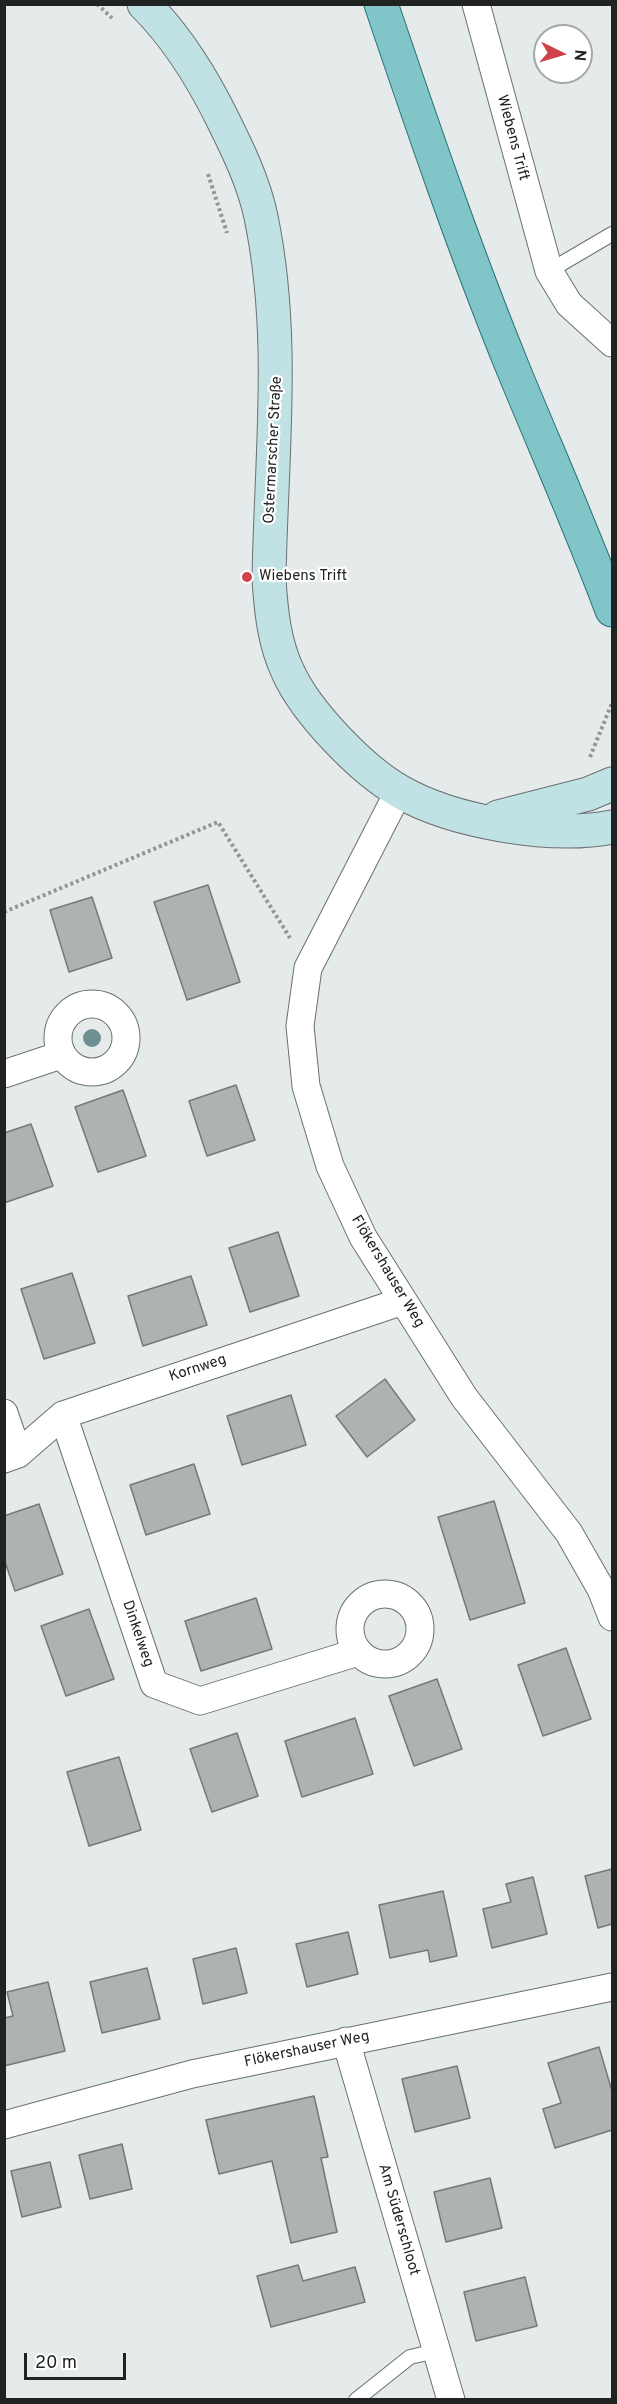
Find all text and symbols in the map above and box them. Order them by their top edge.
north arrow [533,24,593,84]
text: N [568,49,589,62]
street label: Wiebens Trift [492,93,532,183]
street label: Ostermarscher Straße [261,376,287,524]
place label: Wiebens Trift [259,568,347,586]
marker: Wiebens Trift [240,570,254,584]
street label: Flökershauser Weg [346,1213,428,1331]
street label: Kornweg [167,1351,229,1387]
street label: Dinkelweg [117,1598,157,1670]
street label: Flökershauser Weg [243,2028,371,2072]
street label: Am Süderschloot [373,2162,423,2278]
scale bar [27,2341,129,2379]
text: 20 m [35,2352,77,2375]

